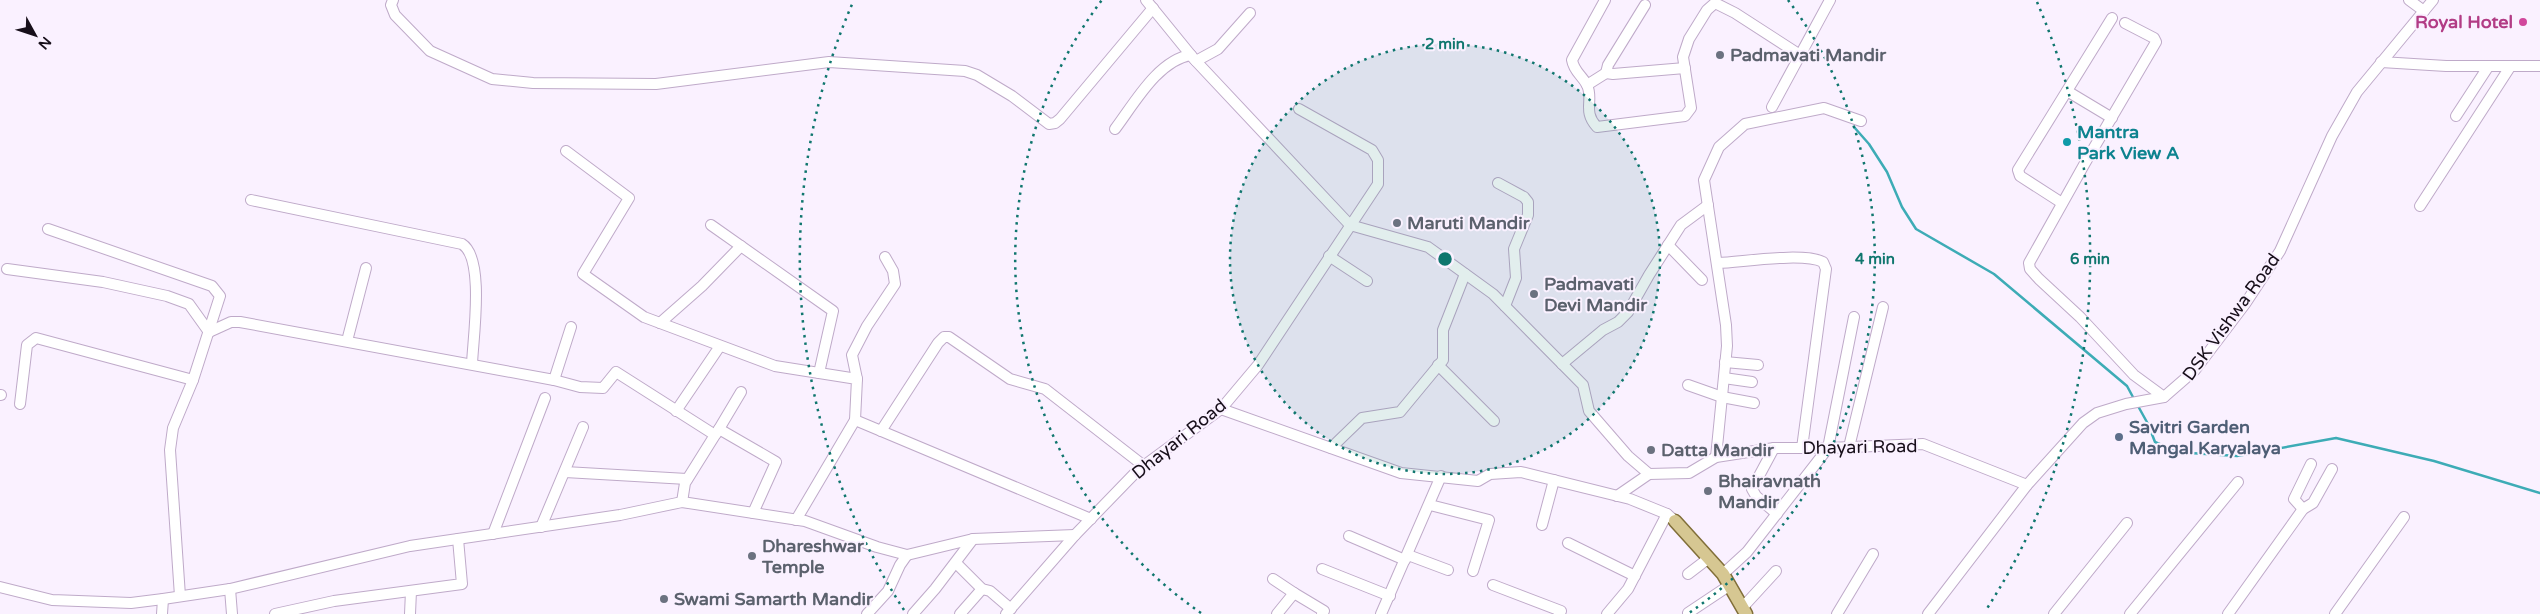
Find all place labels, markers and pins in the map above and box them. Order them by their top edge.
place label: Royal Hotel [2415,11,2513,33]
marker: Royal Hotel [2517,16,2529,28]
place label: Padmavati Mandir [1730,44,1887,66]
marker: Padmavati Mandir [1714,49,1726,61]
place label: Mantra Park View A [2077,121,2179,164]
marker: Mantra Park View A [2061,136,2073,148]
place label: Maruti Mandir [1407,212,1531,234]
marker: Maruti Mandir [1391,217,1403,229]
centre of rings [1436,250,1454,268]
place label: Padmavati Devi Mandir [1544,273,1648,316]
marker: Padmavati Devi Mandir [1528,288,1540,300]
place label: Savitri Garden Mangal Karyalaya [2129,416,2281,459]
marker: Savitri Garden Mangal Karyalaya [2113,431,2125,443]
place label: Datta Mandir [1661,439,1775,461]
marker: Datta Mandir [1645,444,1657,456]
place label: Bhairavnath Mandir [1718,470,1821,513]
marker: Bhairavnath Mandir [1702,485,1714,497]
place label: Dhareshwar Temple [761,535,865,578]
marker: Dhareshwar Temple [746,550,758,562]
place label: Swami Samarth Mandir [674,588,874,610]
marker: Swami Samarth Mandir [658,593,670,605]

